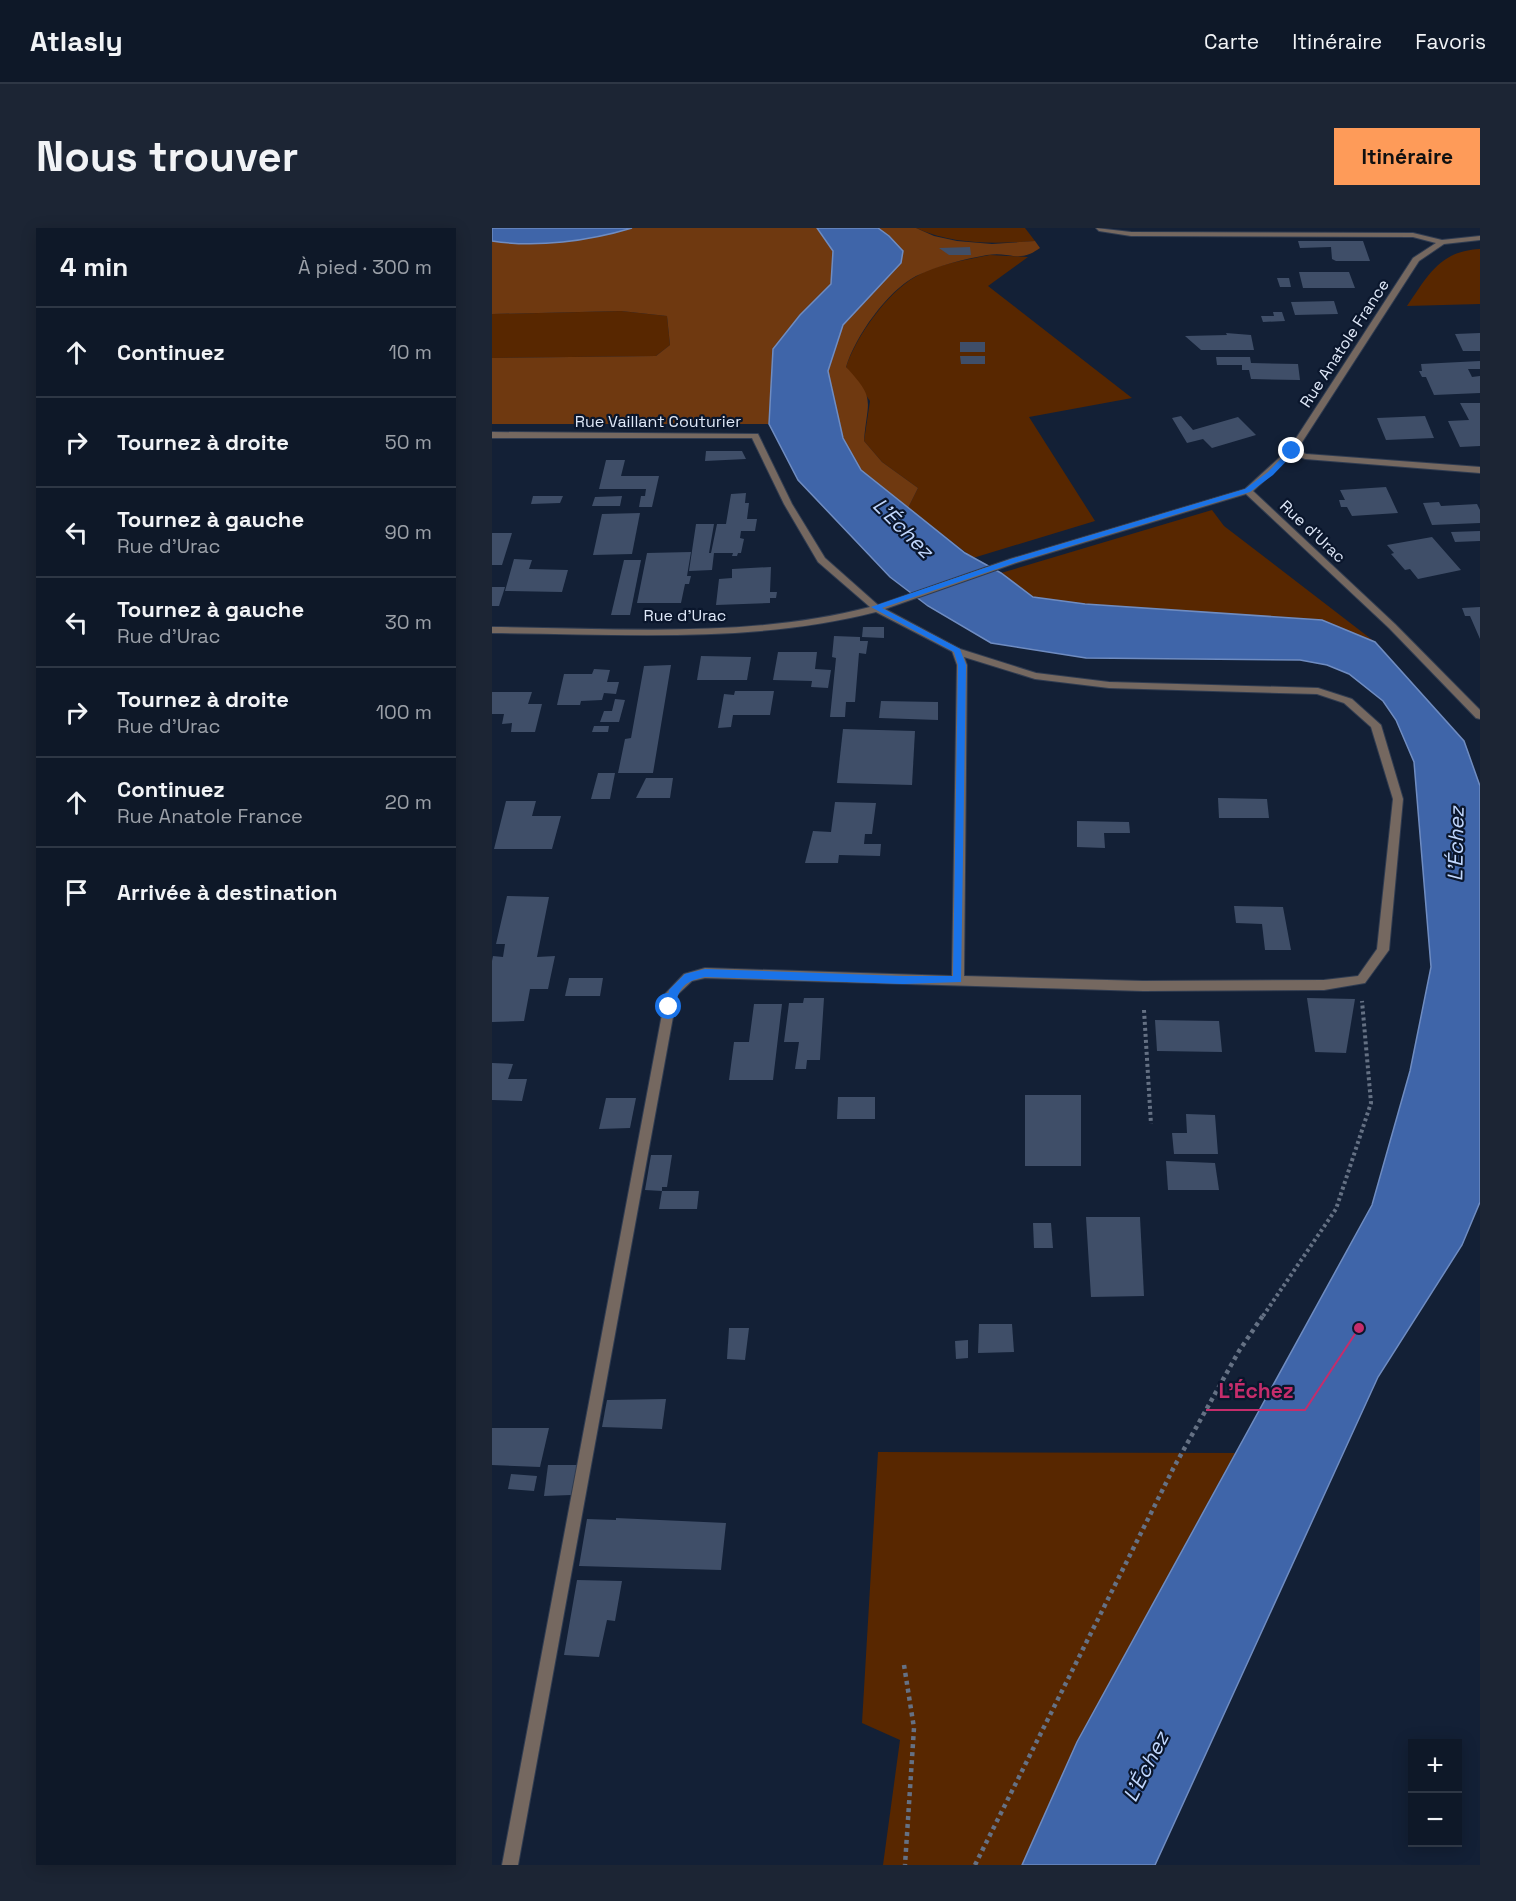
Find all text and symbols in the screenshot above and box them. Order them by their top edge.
text: Atlasly [30,23,123,59]
text: Carte [1204,28,1259,55]
text: Itinéraire [1292,28,1382,55]
text: Favoris [1415,28,1486,55]
button: Itinéraire [1334,128,1480,185]
text: Nous trouver [36,130,298,183]
text: 4 min [60,250,128,284]
text: À pied · 300 m [298,254,432,280]
street label: Rue Anatole France [1295,275,1394,411]
icon: ahead [60,336,93,369]
text: Continuez [117,338,225,366]
text: 10 m [388,339,432,365]
street label: Rue Vaillant Couturier [575,411,741,432]
icon: right [60,426,93,459]
text: Tournez à droite [117,428,289,456]
text: 50 m [385,429,432,455]
route end [1278,437,1304,463]
water label: L'Échez [867,492,941,565]
street label: Rue d'Urac [1275,495,1350,567]
text: Tournez à gauche [117,505,304,533]
icon: left [60,516,93,549]
text: 90 m [385,519,432,545]
text: Rue d'Urac [117,533,220,559]
text: Tournez à gauche [117,595,304,623]
street label: Rue d'Urac [644,605,726,626]
icon: left [60,606,93,639]
text: 30 m [385,609,432,635]
text: Rue d'Urac [117,623,220,649]
text: Tournez à droite [117,685,289,713]
icon: right [60,696,93,729]
text: 100 m [376,699,432,725]
text: Rue d'Urac [117,713,220,739]
text: Continuez [117,775,225,803]
icon: ahead [60,786,93,819]
text: 20 m [385,789,432,815]
text: Rue Anatole France [117,803,303,829]
water label: L'Échez [1441,804,1470,882]
icon: arrive [60,876,93,909]
text: Arrivée à destination [117,878,338,906]
route start [655,993,681,1019]
callout: L'Échez [1206,1371,1305,1410]
text: L'Échez [1218,1377,1294,1404]
water label: L'Échez [1117,1726,1175,1806]
map controls [1408,1739,1462,1847]
button: + [1408,1739,1462,1793]
button: − [1408,1793,1462,1847]

